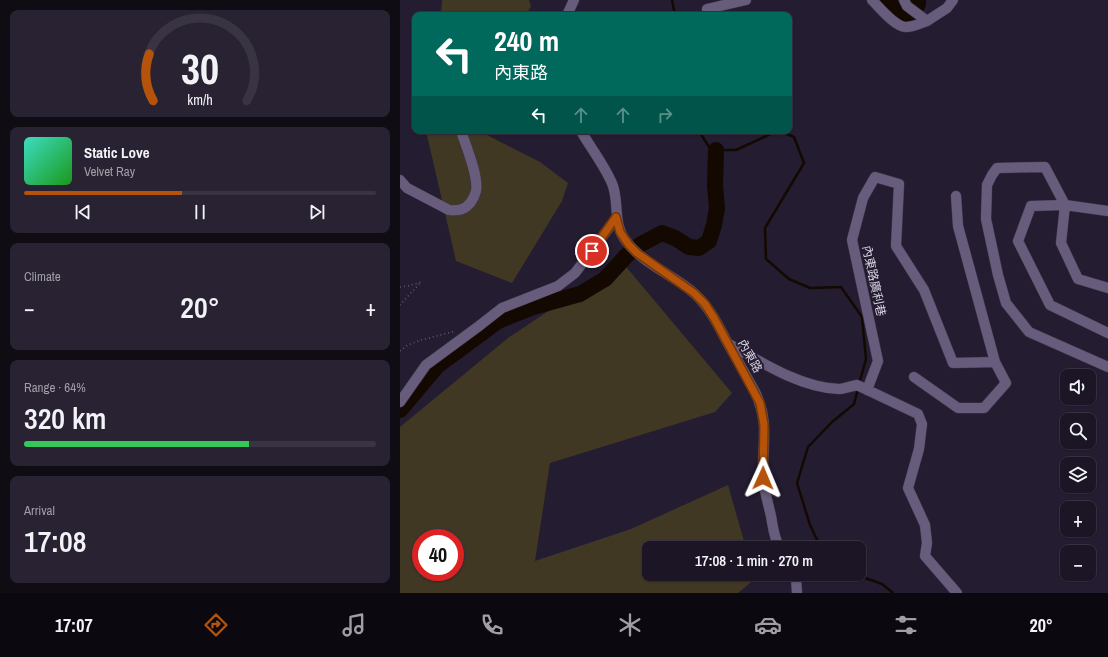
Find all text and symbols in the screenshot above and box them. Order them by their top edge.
text: 240 m [494,22,559,60]
icon: left [428,28,480,80]
text: 30 [181,41,219,97]
text: 內東路 [494,60,548,85]
text: km/h [187,90,213,109]
icon: left [528,104,550,126]
icon: ahead [570,104,592,126]
icon: ahead [612,104,634,126]
icon: right [654,104,676,126]
text: Static Love [84,142,150,163]
text: Velvet Ray [84,163,135,180]
icon: previous [72,201,94,223]
icon: pause [189,201,211,223]
icon: next [306,201,328,223]
pin [575,234,609,268]
icon: arrive [581,240,603,262]
street label: 內東路廣利巷 [859,244,889,318]
text: Climate [24,268,61,285]
text: 20° [180,287,220,327]
text: − [24,293,35,323]
text: + [365,293,376,323]
street label: 內東路 [734,336,766,376]
map controls [1060,369,1096,581]
button: sound [1060,369,1096,405]
text: Range · 64% [24,379,86,396]
text: 320 km [24,398,106,438]
button: search [1060,413,1096,449]
position arrow [742,457,784,499]
button: layers [1060,457,1096,493]
button: + [1060,501,1096,537]
text: Arrival [24,502,55,519]
text: 17:08 [24,521,86,561]
speed limit sign: 40 [412,529,464,581]
button: − [1060,545,1096,581]
text: 17:08 · 1 min · 270 m [695,550,813,571]
icon: directions [202,611,230,639]
icon: music [340,611,368,639]
icon: phone [478,611,506,639]
icon: climate [616,611,644,639]
icon: car [754,611,782,639]
icon: filters [892,611,920,639]
text: 17:07 [55,613,93,638]
text: 20° [1029,613,1053,638]

